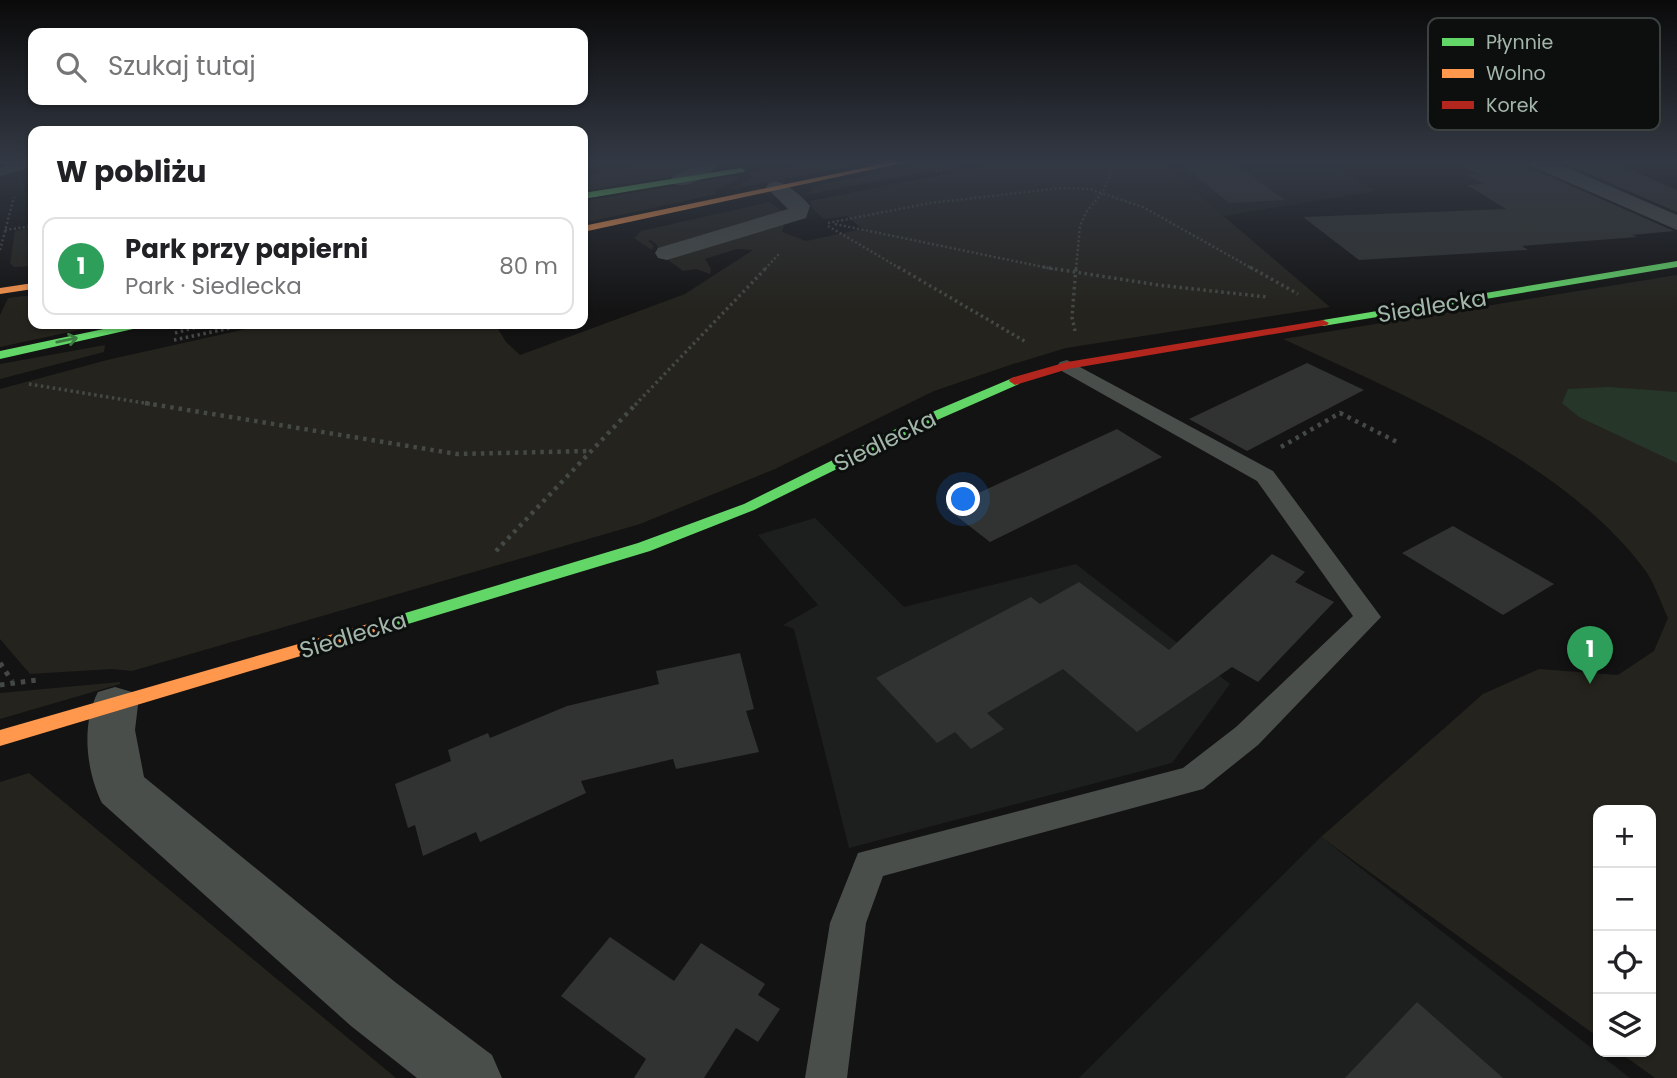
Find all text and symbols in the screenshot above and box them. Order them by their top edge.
legend [1428,18,1660,130]
search box [28,28,588,105]
text: Płynnie [1486,29,1553,56]
icon: search [52,48,90,86]
text: Szukaj tutaj [108,48,256,84]
text: Wolno [1486,60,1546,87]
text: Korek [1486,92,1538,119]
text: W pobliżu [56,150,207,193]
text: Park przy papierni [125,231,368,267]
text: 1 [77,250,85,282]
text: 80 m [499,250,558,282]
text: Park · Siedlecka [125,270,302,302]
street label: Siedlecka [1375,282,1489,330]
one-way arrow [55,333,78,347]
street label: Siedlecka [828,402,942,480]
your location [946,482,980,516]
street label: Siedlecka [296,604,410,666]
pin: 1 [1567,626,1613,684]
map controls [1593,805,1656,1057]
button: + [1593,805,1656,868]
button: − [1593,868,1656,931]
button: locate [1593,931,1656,994]
button: layers [1593,994,1656,1057]

